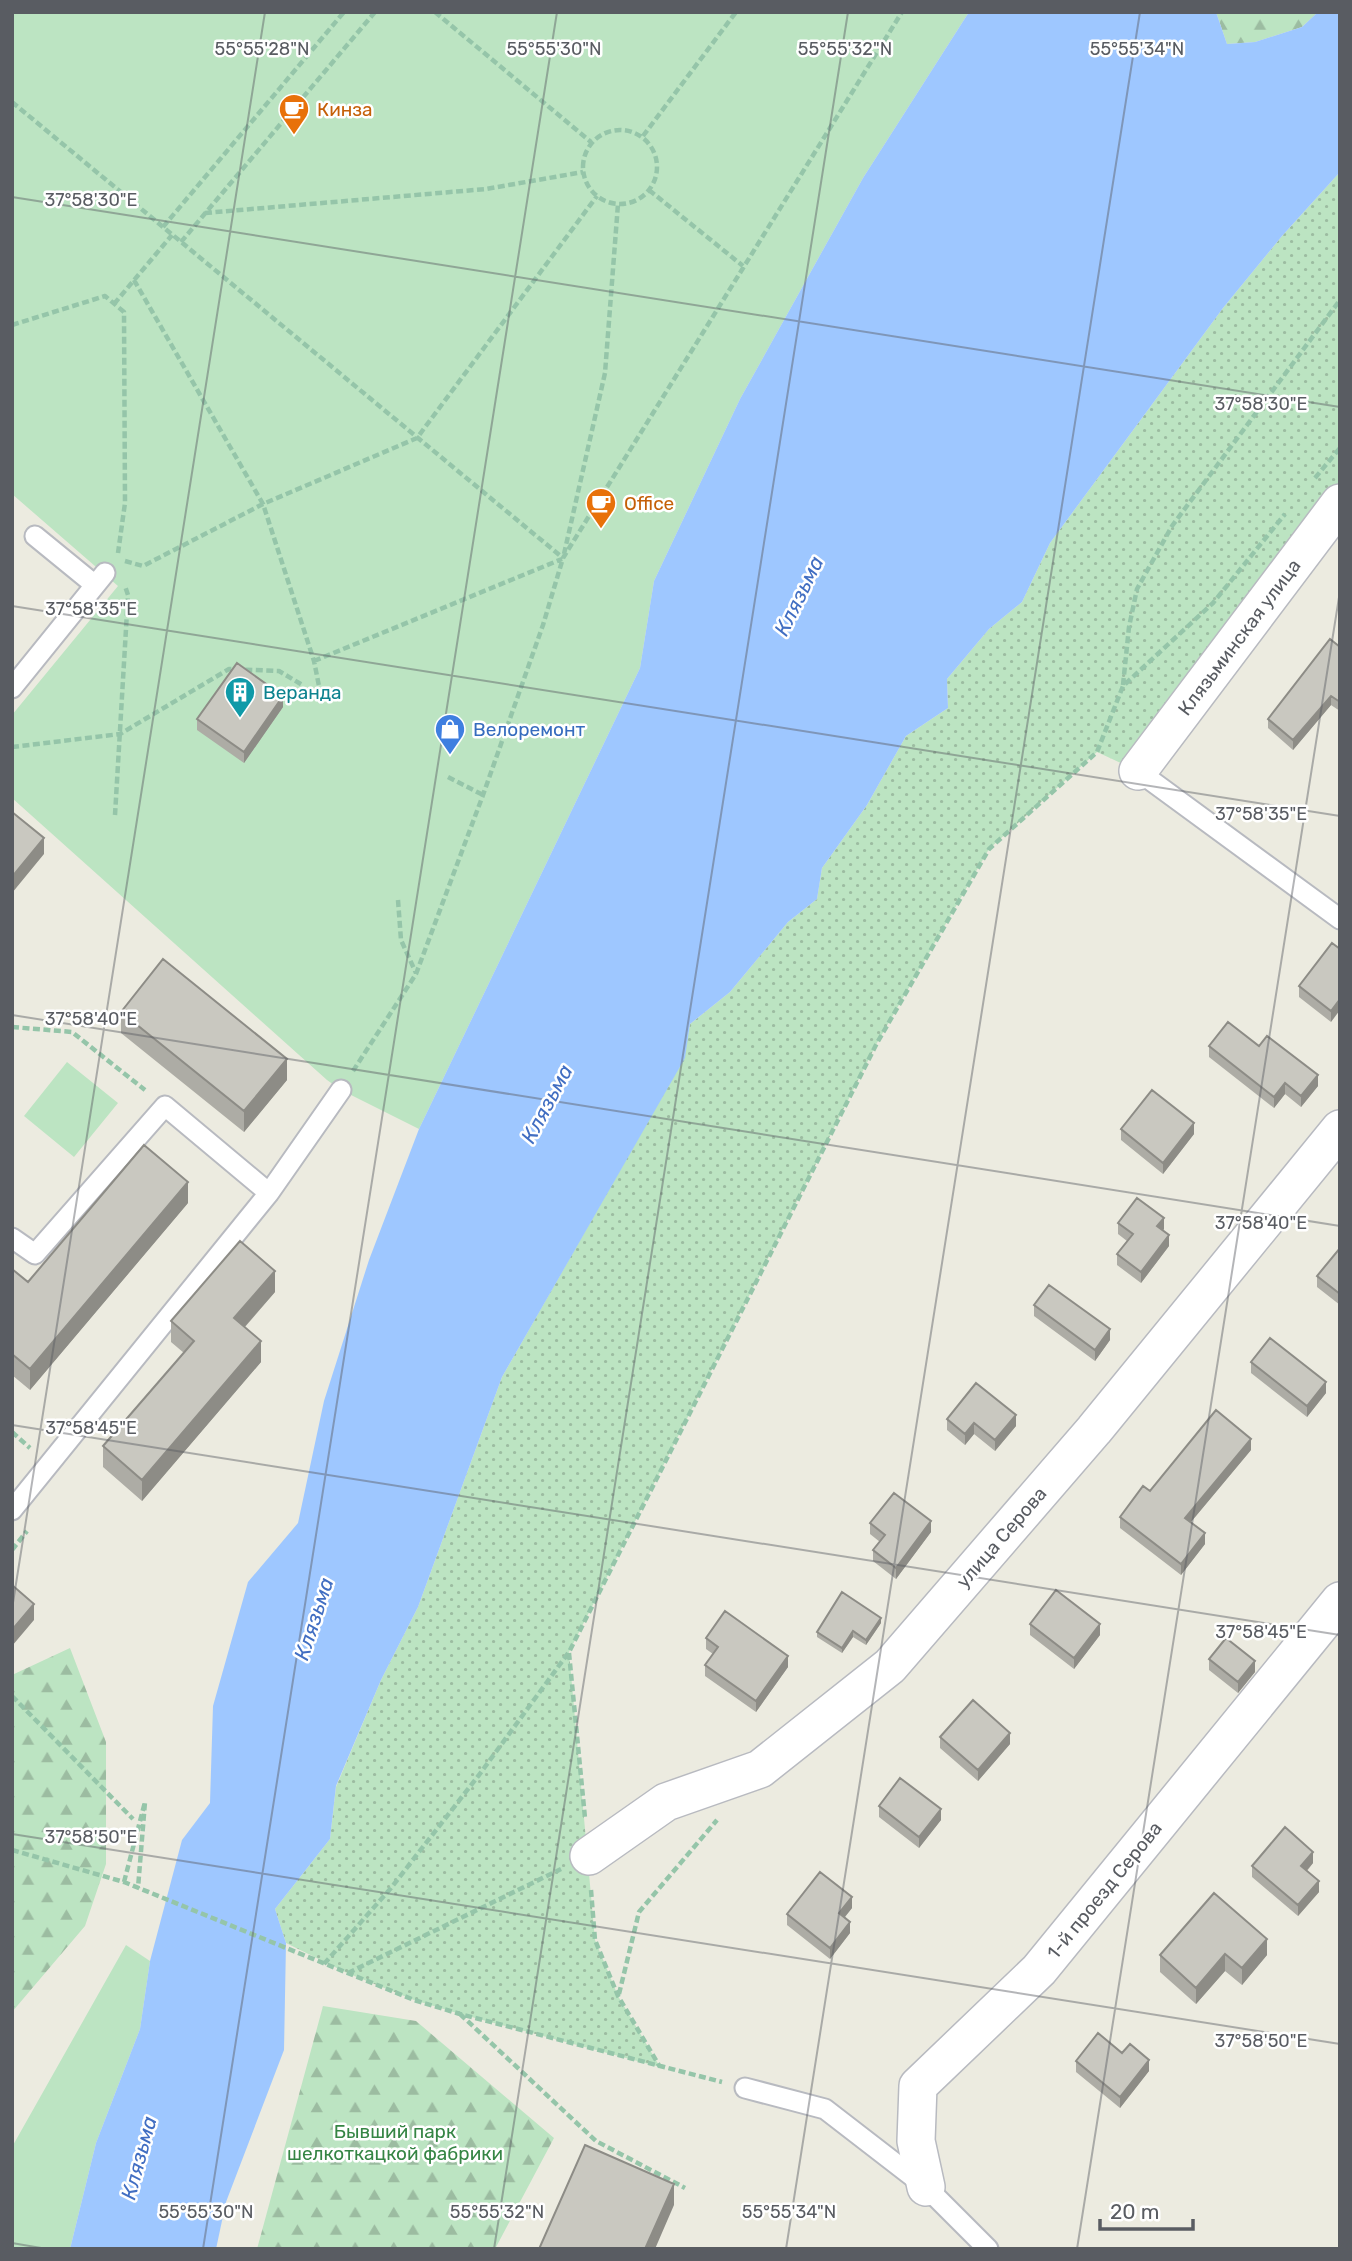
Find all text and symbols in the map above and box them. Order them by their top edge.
text: 55°55'28"N [215,38,309,60]
text: 55°55'30"N [506,38,602,60]
text: 55°55'32"N [798,38,892,60]
text: 55°55'34"N [1090,38,1184,60]
cafe icon: Кинза [277,92,311,136]
place label: Кинза [317,98,373,121]
text: 37°58'30"E [45,189,138,211]
text: 37°58'30"E [1215,393,1308,415]
cafe icon: Office [584,486,618,530]
place label: Office [624,492,674,515]
water label: Клязьма [769,552,829,640]
street label: Клязьминская улица [1173,555,1306,720]
text: 37°58'35"E [45,598,137,620]
building icon: Веранда [223,675,257,719]
place label: Веранда [263,681,342,704]
shop icon: Велоремонт [433,712,467,756]
place label: Велоремонт [473,718,586,741]
text: 37°58'35"E [1215,803,1307,825]
text: 37°58'40"E [45,1008,137,1030]
water label: Клязьма [515,1060,578,1147]
text: 37°58'40"E [1215,1212,1307,1234]
text: 37°58'45"E [45,1417,137,1439]
street label: улица Серова [951,1482,1051,1592]
water label: Клязьма [288,1574,339,1663]
text: 37°58'45"E [1215,1621,1307,1643]
street label: 1-й проезд Серова [1042,1817,1167,1964]
text: 37°58'50"E [45,1826,137,1848]
text: 37°58'50"E [1215,2030,1307,2052]
water label: Клязьма [115,2113,162,2202]
park label: Бывший парк шелкоткацкой фабрики [287,2120,503,2165]
scale bar [1100,2188,1193,2232]
text: 20 m [1110,2199,1159,2224]
text: 55°55'30"N [158,2201,254,2223]
text: 55°55'32"N [450,2201,544,2223]
text: 55°55'34"N [742,2201,836,2223]

